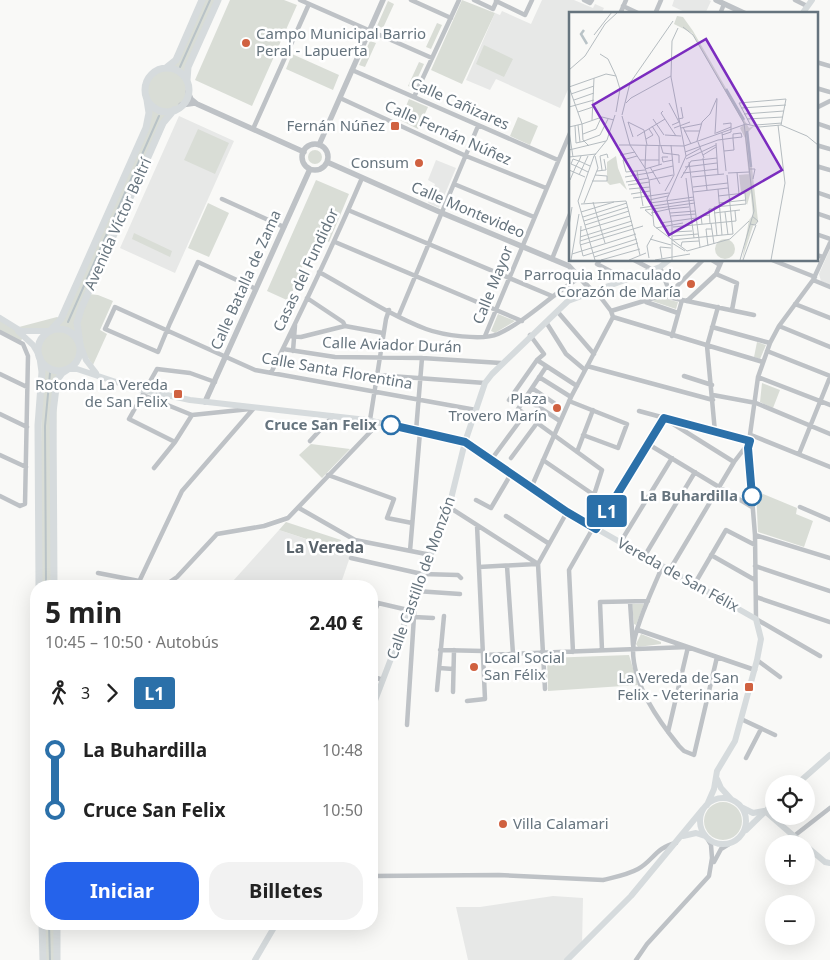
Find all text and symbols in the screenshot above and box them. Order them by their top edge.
inset map [569,12,818,261]
place label: Campo Municipal Barrio Peral - Lapuerta [256,23,426,60]
marker: Campo Municipal Barrio Peral - Lapuerta [240,37,252,49]
street label: Calle Cañizares [408,72,513,134]
street label: Calle Fernán Núñez [382,95,515,169]
place label: Fernán Núñez [286,115,385,135]
marker: Fernán Núñez [389,120,401,132]
place label: Consum [351,152,409,172]
street label: Avenida Víctor Beltrí [79,153,156,293]
marker: Consum [413,157,425,169]
street label: Calle Montevideo [408,176,528,242]
street label: Casas del Fundidor [268,205,342,335]
street label: Calle Batalla de Zama [205,207,285,353]
street label: Calle Mayor [467,242,517,327]
place label: Parroquia Inmaculado Corazón de María [524,264,681,301]
marker: Parroquia Inmaculado Corazón de María [685,278,697,290]
street label: Calle Aviador Durán [322,332,462,356]
street label: Calle Santa Florentina [260,347,414,393]
place label: Rotonda La Vereda de San Felix [35,374,168,411]
marker: Rotonda La Vereda de San Felix [172,388,184,400]
place label: Plaza Trovero Marín [448,388,547,425]
marker: Plaza Trovero Marín [551,402,563,414]
place label: Cruce San Felix [265,414,377,434]
marker: Cruce San Felix [381,415,401,435]
place label: La Buhardilla [640,485,738,505]
marker: La Buhardilla [742,486,762,506]
street label: Calle Castillo de Monzón [381,493,459,662]
line badge: L1 [584,495,630,527]
text: L1 [597,499,617,523]
street label: Vereda de San Félix [614,532,743,616]
district label: La Vereda [286,536,364,558]
text: 5 min [45,593,122,631]
text: 2.40 € [309,610,363,636]
text: 10:45 – 10:50 · Autobús [45,631,219,653]
place label: Local Social San Félix [484,647,565,684]
marker: Local Social San Félix [468,661,480,673]
place label: La Vereda de San Felix - Veterinaria [617,667,739,704]
icon: walk [45,679,73,707]
icon: forward [98,679,126,707]
text: L1 [144,681,165,705]
marker: La Vereda de San Felix - Veterinaria [743,681,755,693]
text: 3 [81,682,90,704]
text: La Buhardilla [83,737,207,763]
text: 10:48 [322,739,363,761]
map controls [765,775,815,945]
button: locate [765,775,815,825]
text: Cruce San Felix [83,797,225,823]
text: 10:50 [322,799,363,821]
place label: Villa Calamari [513,813,609,833]
marker: Villa Calamari [497,818,509,830]
button: + [765,835,815,885]
button: Iniciar [45,862,199,920]
button: Billetes [209,862,363,920]
button: − [765,895,815,945]

